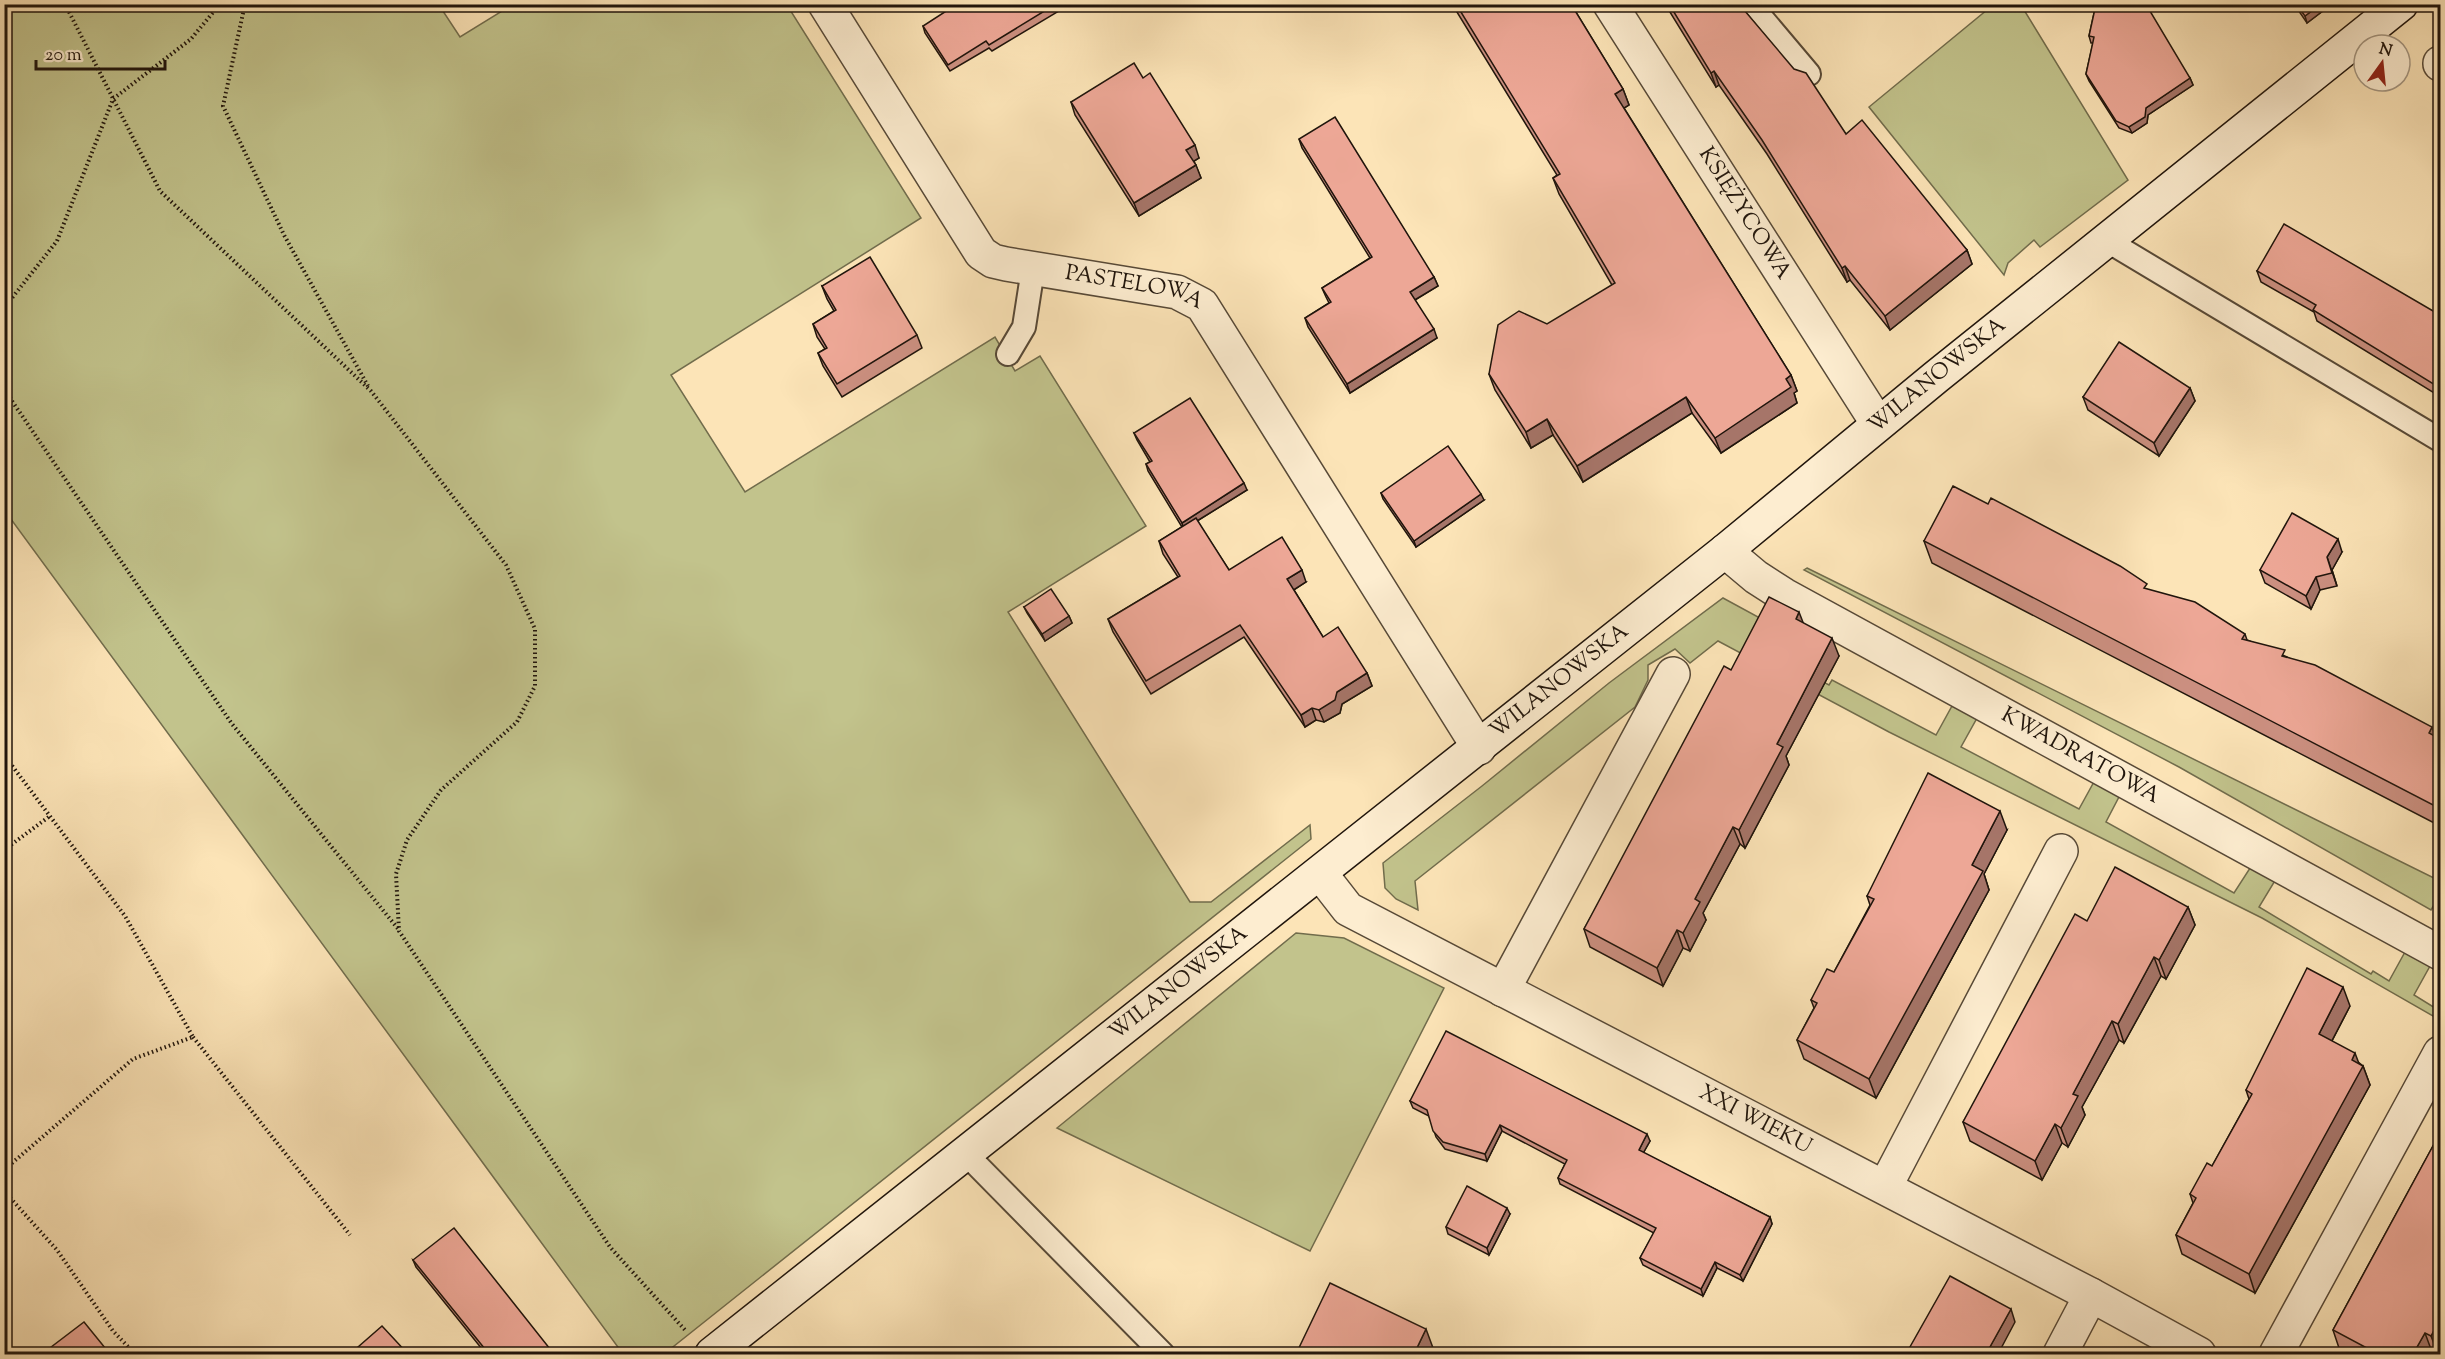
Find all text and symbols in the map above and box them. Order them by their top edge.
scale bar [36,33,165,71]
north arrow [2352,33,2412,93]
text: N [2376,38,2395,64]
text: 20 m [45,43,82,69]
street label: KSIĘŻYCOWA [1690,141,1798,287]
street label: PASTELOWA [1063,258,1209,319]
street label: WILANOWSKA [1862,310,2014,442]
street label: WILANOWSKA [1484,617,1636,747]
street label: KWADRATOWA [1995,700,2165,813]
street label: WILANOWSKA [1103,918,1256,1049]
street label: XXI WIEKU [1693,1078,1817,1163]

